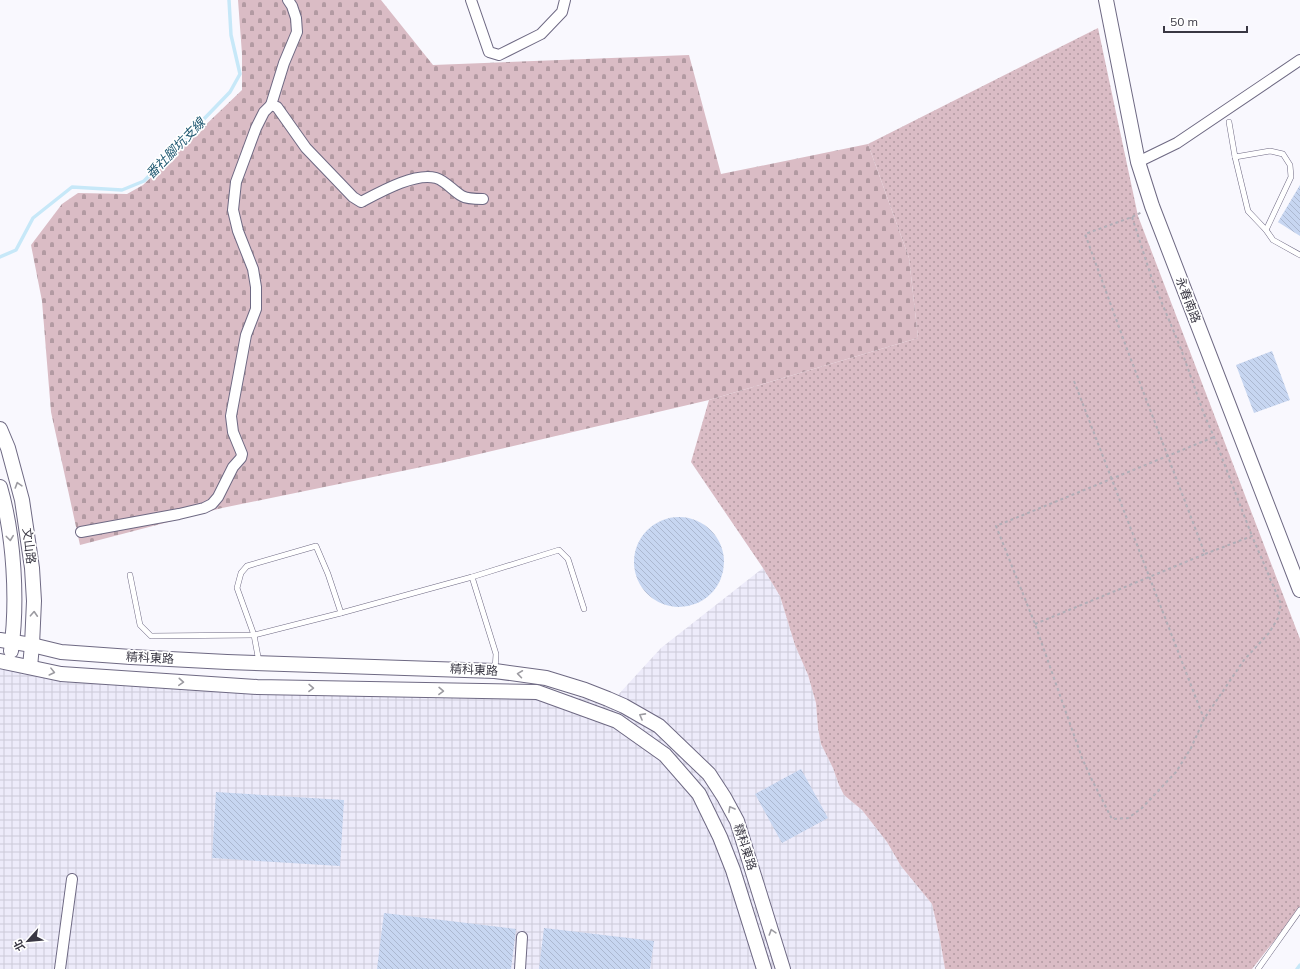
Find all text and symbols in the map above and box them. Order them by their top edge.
scale bar [1164,8,1247,34]
text: 50 m [1170,14,1198,29]
water label: 番社腳坑支線 [142,113,209,182]
street label: 永春南路 [1173,275,1204,325]
one-way arrow [14,482,23,489]
street label: 文山路 [20,527,39,565]
one-way arrow [5,535,14,542]
one-way arrow [29,611,38,617]
street label: 精科東路 [126,649,174,666]
street label: 精科東路 [450,661,498,678]
one-way arrow [49,668,55,676]
one-way arrow [517,670,523,679]
one-way arrow [178,678,184,687]
one-way arrow [308,684,314,692]
one-way arrow [438,687,444,695]
one-way arrow [639,714,646,721]
one-way arrow [728,806,735,813]
street label: 精科東路 [731,822,760,872]
north arrow [8,921,48,961]
one-way arrow [768,928,777,935]
text: 北 [10,937,28,954]

